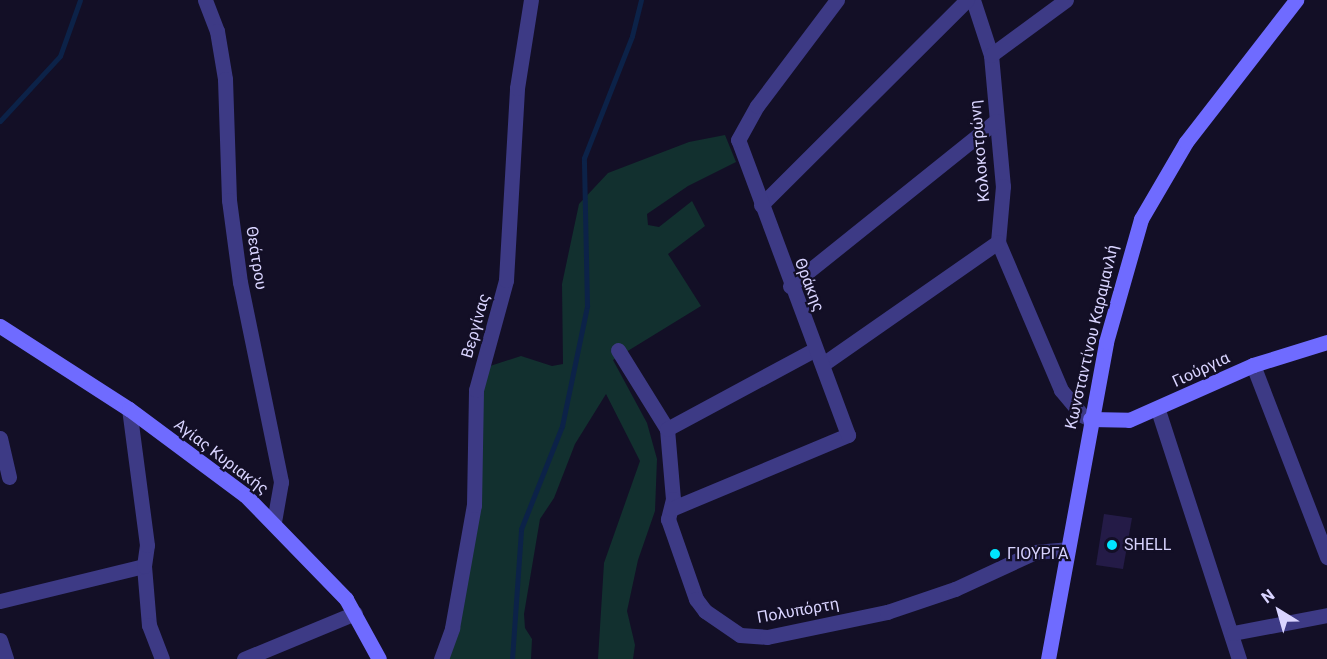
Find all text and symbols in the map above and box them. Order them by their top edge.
street label: Κολοκοτρώνη [966,99,994,203]
street label: Θεάτρου [242,225,270,291]
street label: Κωνσταντίνου Καραμανλή [1061,243,1123,431]
street label: Θράκης [790,256,828,314]
street label: Βεργίνας [458,292,494,360]
street label: Γιούργια [1169,348,1233,392]
street label: Αγίας Κυριακής [170,415,272,499]
place label: SHELL [1124,535,1171,555]
marker: SHELL [1105,538,1119,552]
place label: ΓΙΟΥΡΓΑ [1007,544,1068,564]
marker: ΓΙΟΥΡΓΑ [988,547,1002,561]
north arrow [1249,581,1309,641]
text: N [1258,585,1278,607]
street label: Πολυπόρτη [755,594,841,628]

